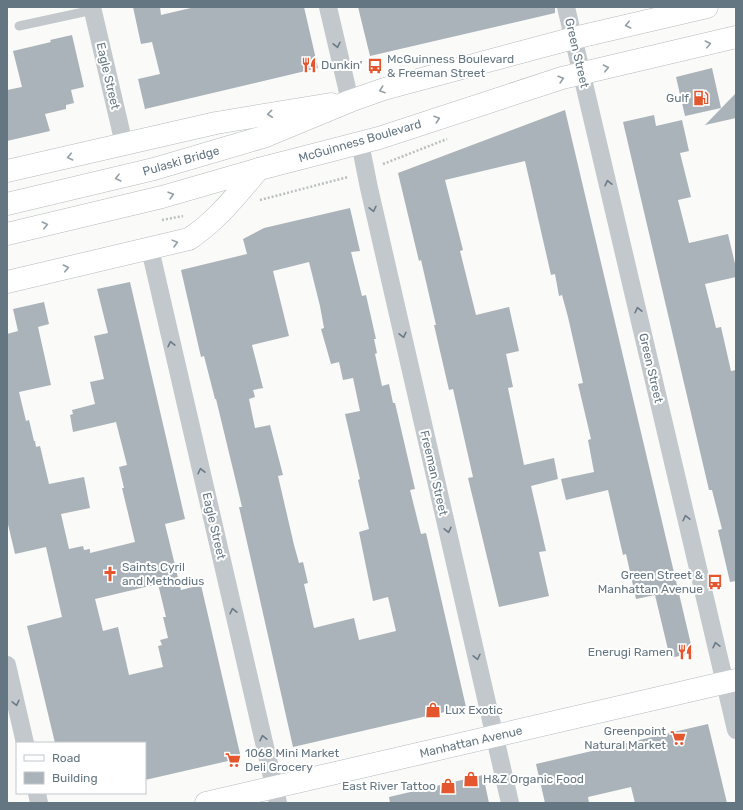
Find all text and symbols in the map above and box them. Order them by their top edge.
street label: Green Street [562,17,592,89]
one-way arrow [625,21,631,29]
one-way arrow [704,40,711,48]
street label: Eagle Street [93,41,123,111]
one-way arrow [332,42,340,48]
place label: McGuinness Boulevard & Freeman Street [387,52,514,80]
restaurant icon: Dunkin' [300,56,318,74]
bus stop icon: McGuinness Boulevard & Freeman Street [366,57,384,75]
place label: Dunkin' [321,58,362,72]
one-way arrow [603,64,609,72]
one-way arrow [557,75,564,84]
one-way arrow [379,85,386,93]
fuel station icon: Gulf [692,89,710,107]
place label: Gulf [666,91,689,105]
one-way arrow [267,109,273,118]
one-way arrow [433,115,440,124]
street label: McGuinness Boulevard [297,117,423,165]
street label: Pulaski Bridge [141,143,221,179]
one-way arrow [67,152,73,160]
one-way arrow [115,174,121,182]
one-way arrow [604,180,612,187]
one-way arrow [168,191,175,200]
one-way arrow [369,206,377,212]
one-way arrow [41,221,48,230]
one-way arrow [171,239,178,247]
one-way arrow [63,265,70,273]
one-way arrow [634,307,642,313]
one-way arrow [398,332,406,339]
street label: Green Street [636,332,666,404]
one-way arrow [168,341,176,347]
street label: Freeman Street [417,429,451,517]
one-way arrow [197,468,205,474]
street label: Eagle Street [199,491,229,561]
one-way arrow [683,515,691,521]
one-way arrow [443,527,451,534]
place label: Saints Cyril and Methodius [122,560,204,588]
church icon: Saints Cyril and Methodius [101,565,119,583]
place label: Green Street & Manhattan Avenue [598,568,704,596]
bus stop icon: Green Street & Manhattan Avenue [706,573,724,591]
one-way arrow [230,608,238,614]
one-way arrow [712,642,721,649]
restaurant icon: Enerugi Ramen [676,643,694,661]
place label: Enerugi Ramen [588,645,673,659]
one-way arrow [472,653,481,660]
one-way arrow [11,700,19,706]
shop icon: Lux Exotic [424,701,442,719]
place label: Lux Exotic [445,703,503,717]
street label: Manhattan Avenue [418,723,524,761]
place label: Greenpoint Natural Market [584,724,666,752]
supermarket icon: Greenpoint Natural Market [669,729,687,747]
one-way arrow [259,735,267,741]
legend [16,742,146,794]
place label: 1068 Mini Market Deli Grocery [245,746,339,774]
text: Road [52,751,80,765]
supermarket icon: 1068 Mini Market Deli Grocery [224,751,242,769]
shop icon: H&Z Organic Food [462,770,480,788]
text: Building [52,771,98,785]
place label: H&Z Organic Food [483,772,584,786]
shop icon: East River Tattoo [439,777,457,795]
place label: East River Tattoo [342,779,436,793]

